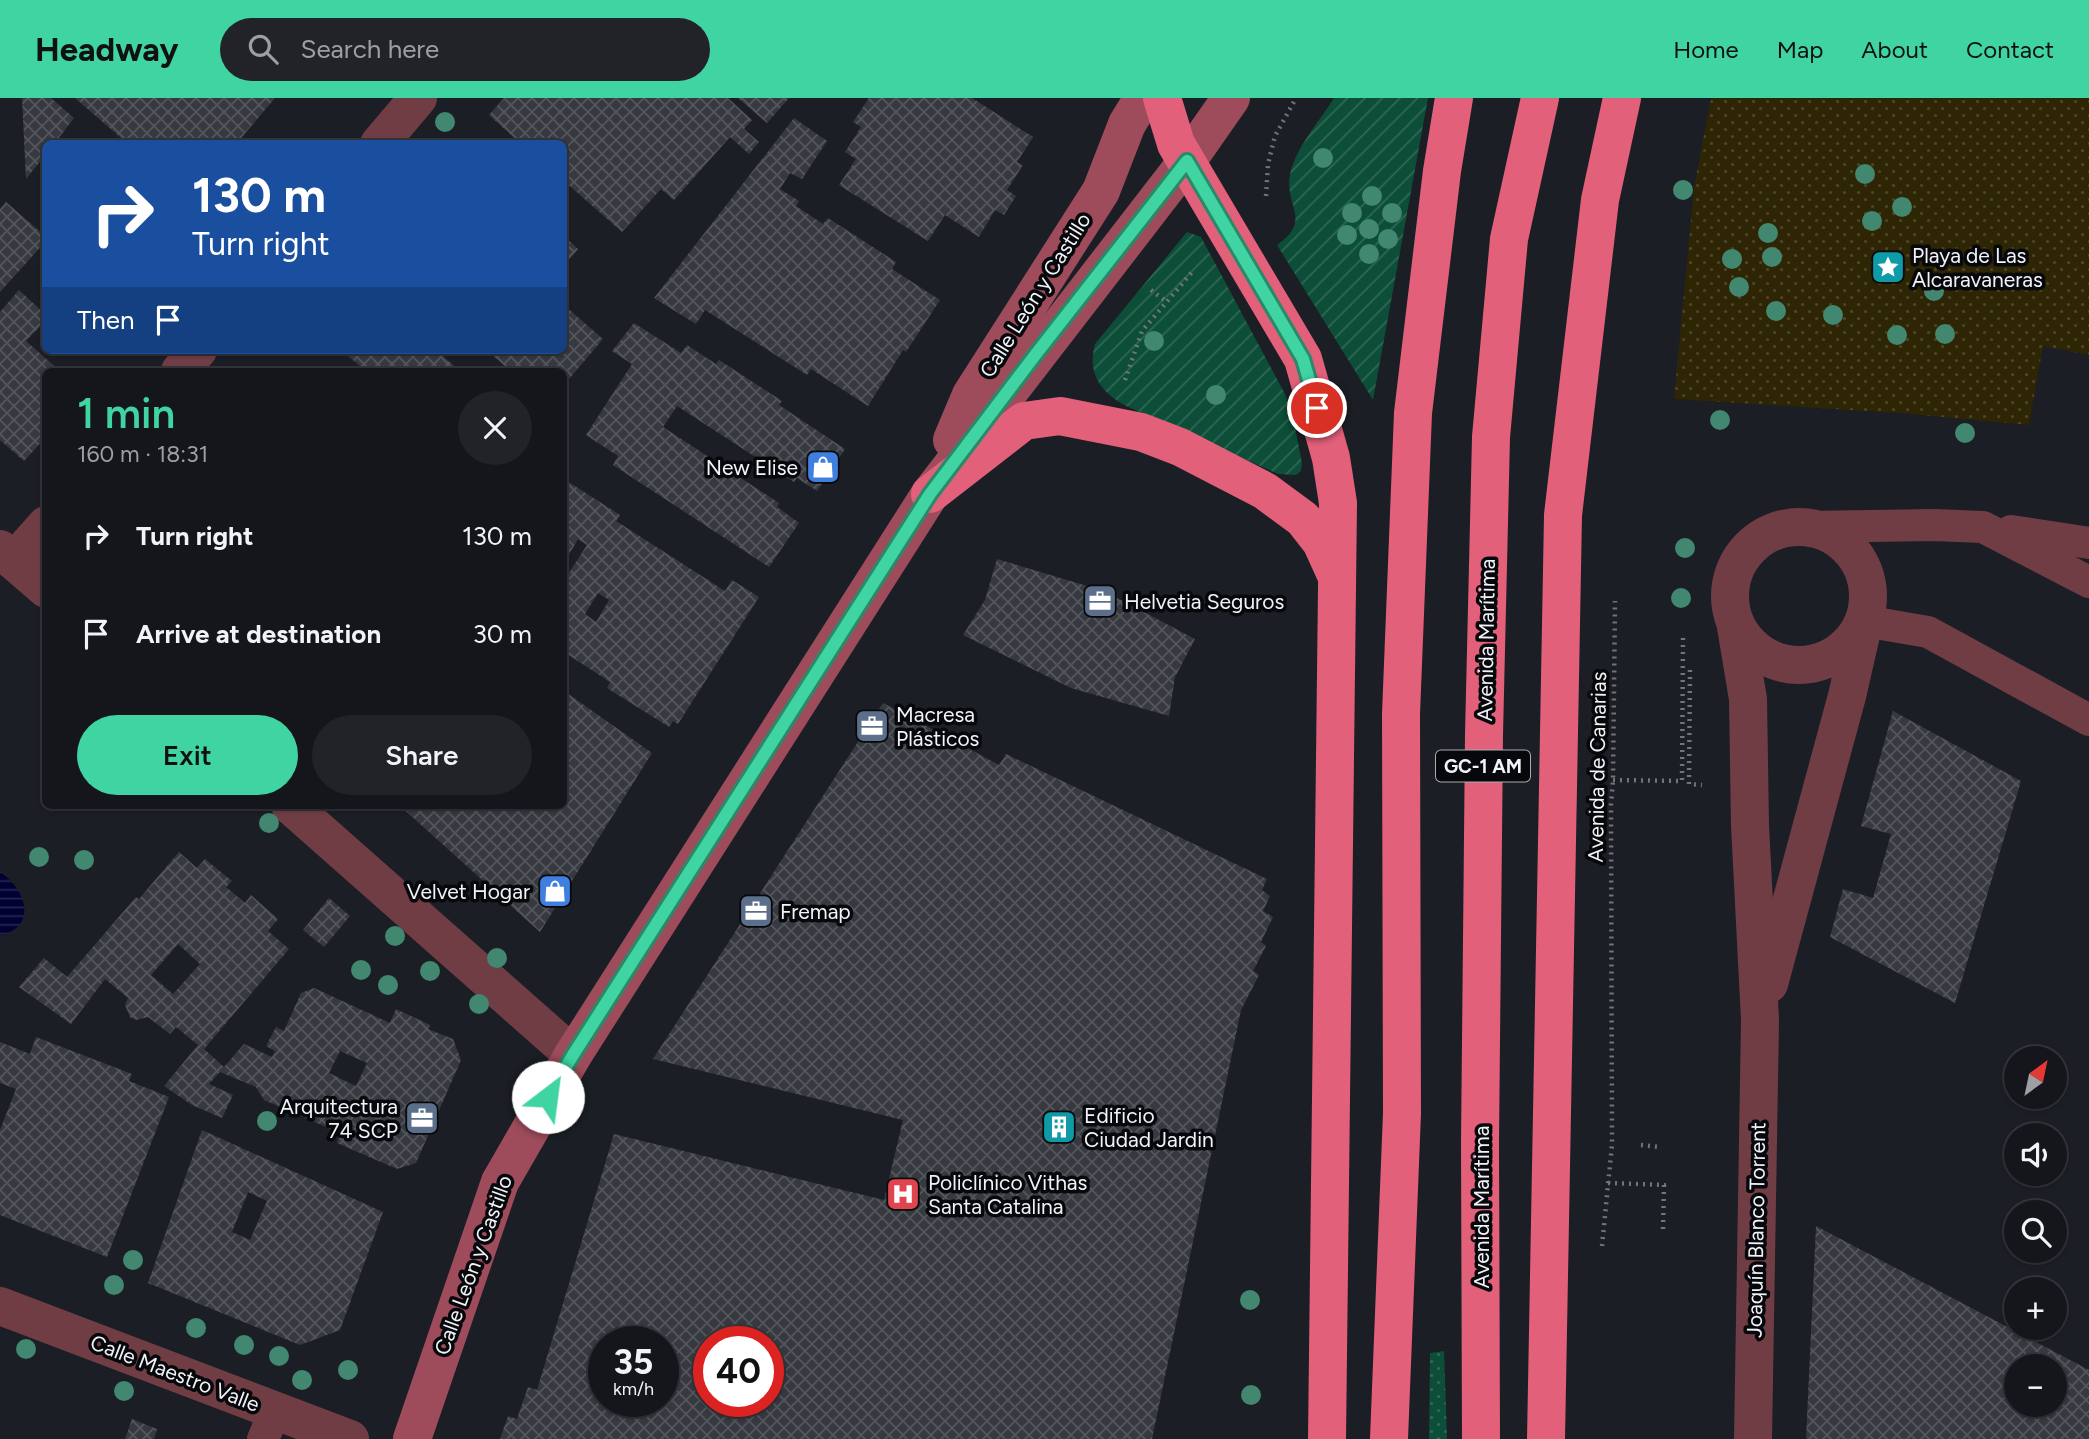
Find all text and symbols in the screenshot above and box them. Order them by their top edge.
search box [220,18,710,81]
text: Headway [35,30,178,69]
icon: search [244,30,282,68]
text: Search here [300,33,439,65]
text: Home [1673,35,1739,64]
text: Map [1777,35,1823,64]
text: About [1861,35,1928,64]
text: Contact [1966,35,2054,64]
text: 130 m [192,165,326,224]
icon: right [77,168,168,259]
street label: Calle León y Castillo [974,208,1096,382]
text: Turn right [192,225,330,263]
place label: Playa de Las Alcaravaneras [1912,243,2043,292]
place icon: Playa de Las Alcaravaneras [1869,248,1907,286]
icon: arrive [149,301,187,339]
text: Then [77,304,135,336]
pin [1287,378,1347,438]
text: 1 min [77,388,175,439]
icon: arrive [1298,389,1336,427]
button: close [458,391,532,465]
text: 160 m · 18:31 [77,440,208,468]
shop icon: New Elise [804,448,842,486]
place label: New Elise [706,455,798,480]
icon: right [77,517,115,555]
text: Turn right [136,520,253,552]
text: 130 m [462,520,532,552]
street label: Avenida Marítima [1472,558,1500,722]
office icon: Helvetia Seguros [1081,582,1119,620]
place label: Helvetia Seguros [1124,589,1284,614]
icon: arrive [77,615,115,653]
text: Arrive at destination [136,618,381,650]
text: 30 m [473,618,532,650]
street label: Avenida de Canarias [1583,671,1611,863]
place label: Macresa Plásticos [896,702,979,751]
office icon: Macresa Plásticos [853,707,891,745]
button: Exit [77,715,298,795]
button: Share [312,715,532,795]
road number: GC-1 AM [1436,750,1530,782]
shop icon: Velvet Hogar [536,872,574,910]
place label: Velvet Hogar [407,879,530,904]
office icon: Fremap [737,892,775,930]
place label: Fremap [780,899,851,924]
north arrow [2004,1046,2067,1110]
map controls [2004,1046,2067,1417]
position arrow [511,1060,585,1134]
place label: Arquitectura 74 SCP [280,1094,398,1143]
office icon: Arquitectura 74 SCP [403,1099,441,1137]
place label: Edificio Ciudad Jardin [1084,1103,1214,1152]
building icon: Edificio Ciudad Jardin [1040,1108,1078,1146]
street label: Joaquín Blanco Torrent [1742,1122,1770,1338]
button: sound [2004,1123,2067,1186]
street label: Avenida Marítima [1469,1126,1494,1288]
place label: Policlínico Vithas Santa Catalina [928,1170,1087,1219]
street label: Calle León y Castillo [429,1172,517,1358]
hospital icon: Policlínico Vithas Santa Catalina [884,1175,922,1213]
button: search [2004,1200,2067,1263]
button: + [2004,1277,2067,1340]
speed limit sign: 40 [693,1326,784,1417]
street label: Calle Maestro Valle [87,1329,263,1417]
text: 35 [614,1341,653,1383]
button: − [2004,1354,2067,1417]
text: km/h [613,1378,654,1400]

